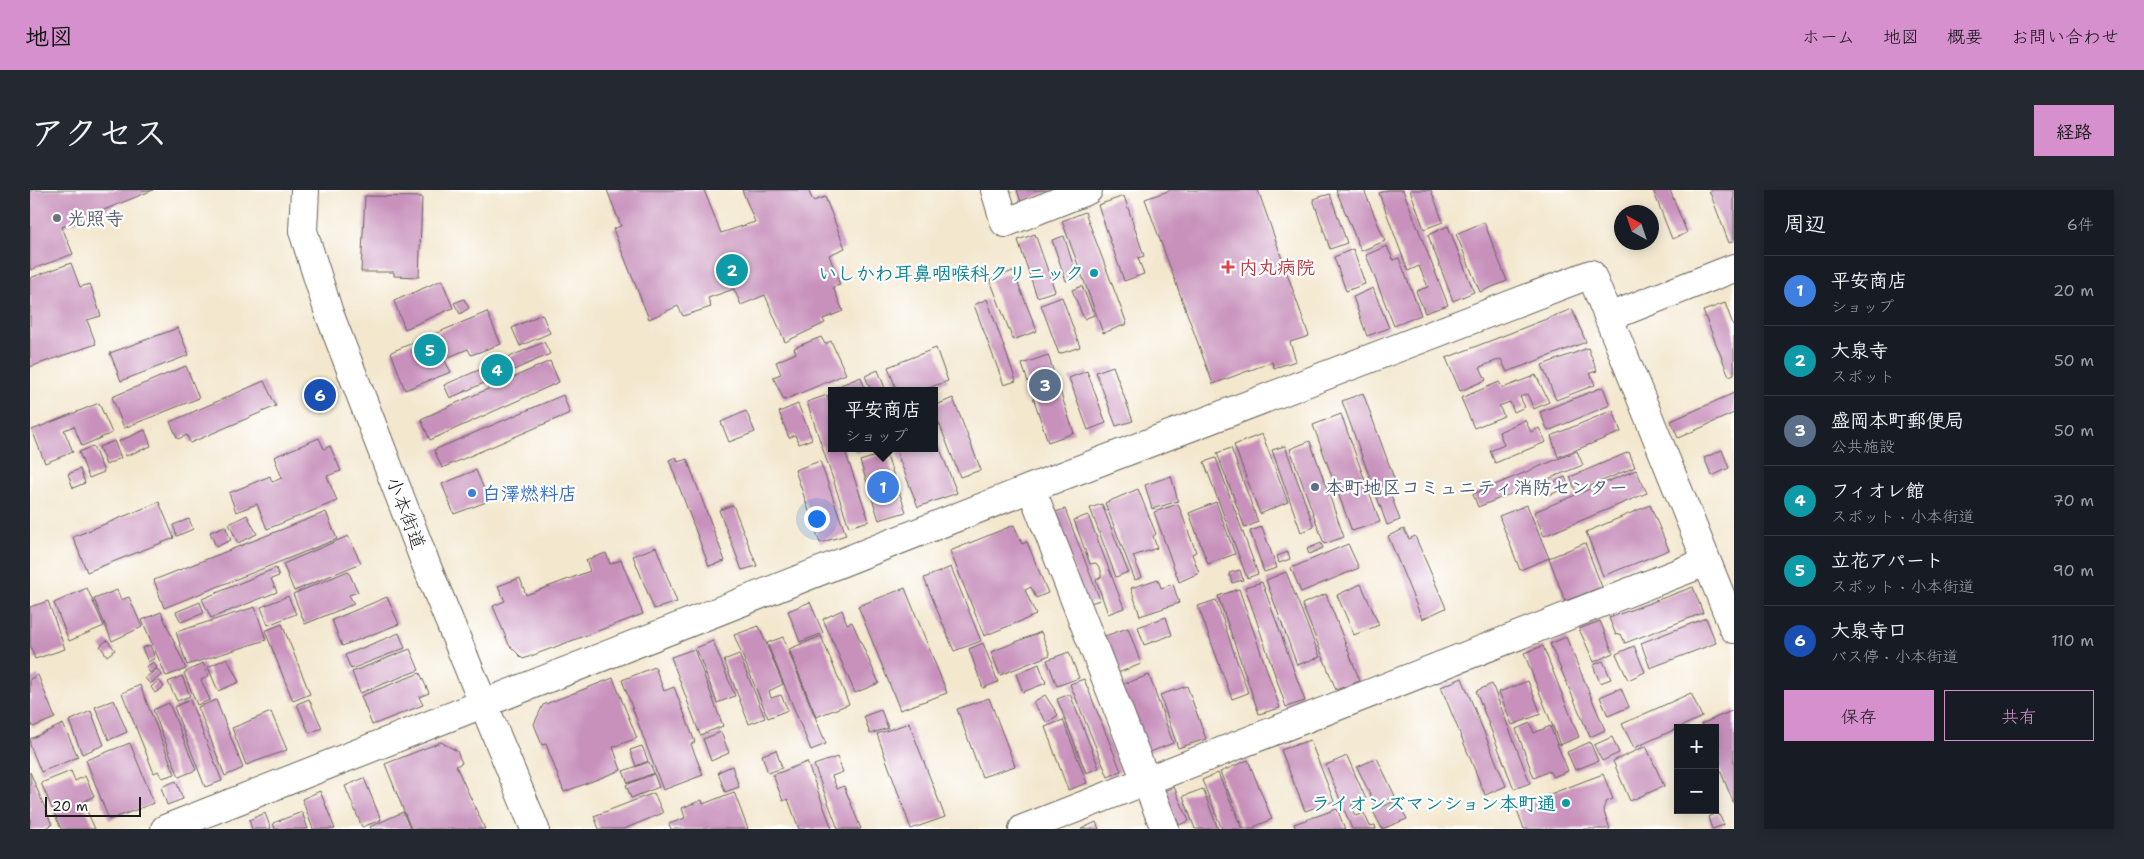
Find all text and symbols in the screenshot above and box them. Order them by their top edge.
text: 地図 [25,21,73,53]
text: ホーム [1802,25,1855,49]
text: 地図 [1883,25,1919,49]
text: 概要 [1947,25,1983,49]
text: お問い合わせ [2011,25,2119,49]
button: 経路 [2034,105,2114,156]
text: アクセス [30,109,168,156]
north arrow [1614,205,1659,250]
place label: 光照寺 [67,206,124,231]
text: 周辺 [1784,210,1826,238]
marker: 光照寺 [51,212,63,224]
text: 6件 [2067,214,2094,235]
pin: 2 [716,251,748,289]
place label: 内丸病院 [1239,255,1315,280]
marker: 内丸病院 [1221,260,1235,274]
place label: いしかわ耳鼻咽喉科クリニック [818,261,1084,286]
marker: いしかわ耳鼻咽喉科クリニック [1088,267,1100,279]
text: 平安商店 [1831,268,1907,293]
text: 1 [1796,280,1804,301]
text: 20 m [2053,280,2094,301]
text: ショップ [1831,296,1894,317]
pin: 5 [414,331,446,369]
text: 大泉寺 [1831,338,1888,363]
text: 2 [1794,350,1806,371]
text: 50 m [2054,350,2094,371]
pin: 4 [481,351,513,389]
pin: 3 [1029,366,1061,404]
text: スポット [1831,366,1895,387]
pin: 6 [304,376,336,414]
popup [828,387,938,452]
text: 平安商店 [845,397,921,422]
text: 盛岡本町郵便局 [1831,408,1964,433]
text: 3 [1794,420,1806,441]
text: 50 m [2054,420,2094,441]
text: ショップ [845,425,908,446]
text: 公共施設 [1831,436,1895,457]
pin: 1 [867,468,899,506]
street label: 小本街道 [381,473,431,553]
place label: 本町地区コミュニティ消防センター [1325,475,1628,500]
text: フィオレ館 [1831,478,1924,503]
place label: 白澤燃料店 [482,481,577,506]
marker: 本町地区コミュニティ消防センター [1309,481,1321,493]
marker: 白澤燃料店 [466,487,478,499]
text: 4 [1794,490,1806,511]
text: 70 m [2053,490,2094,511]
your location [804,506,830,532]
text: スポット · 小本街道 [1831,506,1974,527]
text: 立花アパート [1831,548,1944,573]
text: 5 [1795,560,1805,581]
text: 90 m [2053,560,2094,581]
text: スポット · 小本街道 [1831,576,1974,597]
text: 大泉寺口 [1831,618,1907,643]
text: 6 [1794,630,1806,651]
text: 110 m [2051,630,2094,651]
text: バス停 · 小本街道 [1831,646,1958,667]
button: 保存 [1784,690,1934,741]
button: 共有 [1944,690,2094,741]
map controls [1674,724,1719,814]
button: + [1674,724,1719,769]
button: − [1674,769,1719,814]
place label: ライオンズマンション本町通 [1311,791,1556,816]
scale bar [45,794,141,817]
text: 20 m [52,797,88,815]
marker: ライオンズマンション本町通 [1560,797,1572,809]

